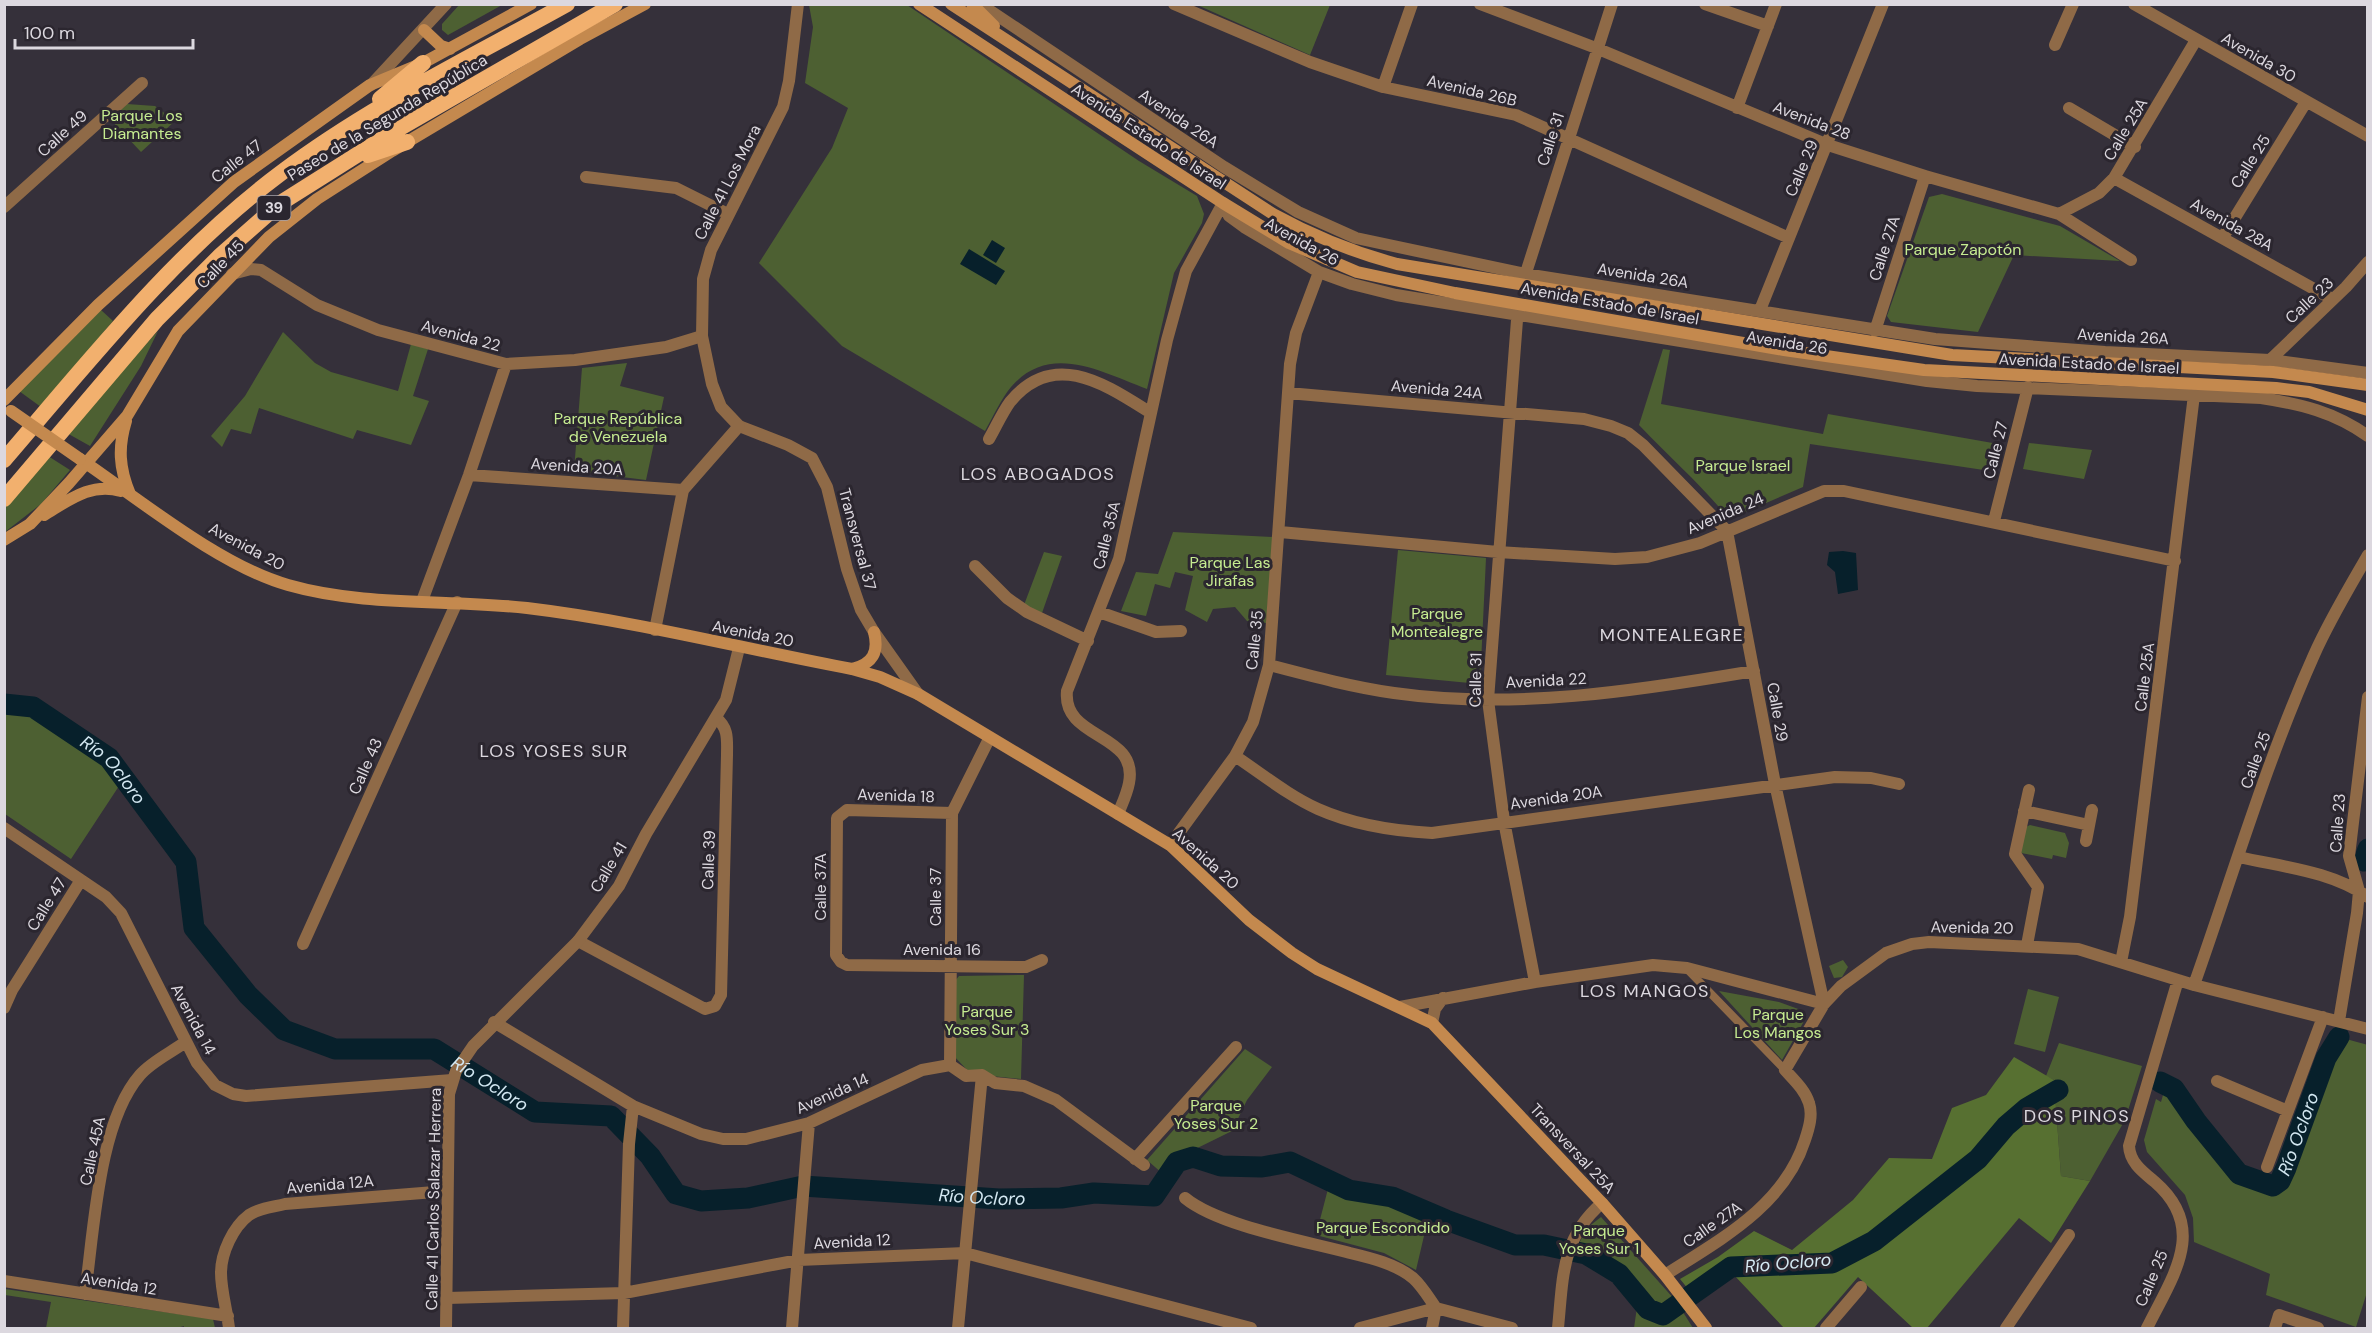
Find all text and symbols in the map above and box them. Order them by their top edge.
scale bar [15,12,194,50]
text: 100 m [24,21,75,45]
street label: Avenida 30 [2217,27,2300,87]
street label: Paseo de la Segunda República [283,49,491,186]
street label: Avenida 26B [1425,70,1519,111]
street label: Avenida Estado de Israel [1067,78,1230,194]
street label: Avenida 26A [1135,84,1223,153]
street label: Calle 25A [2099,94,2153,164]
street label: Avenida 28 [1770,96,1854,145]
street label: Calle 49 [33,105,92,161]
park label: Parque Los Diamantes [101,105,183,144]
street label: Calle 31 [1532,110,1569,168]
street label: Calle 41 Los Mora [689,121,766,244]
street label: Calle 25 [2226,130,2275,192]
street label: Calle 47 [207,135,266,188]
street label: Calle 29 [1780,137,1823,200]
street label: Avenida 28A [2187,193,2277,256]
road number: 39 [258,196,290,220]
street label: Avenida 26 [1261,212,1343,271]
street label: Calle 27A [1864,213,1905,283]
street label: Calle 45 [192,235,249,293]
park label: Parque Zapotón [1904,239,2022,260]
street label: Avenida 26A [1596,258,1690,293]
street label: Calle 23 [2280,272,2338,328]
street label: Avenida Estado de Israel [1519,277,1701,330]
street label: Avenida 22 [419,315,503,356]
street label: Avenida 26A [2076,324,2170,349]
street label: Avenida 26 [1745,326,1829,359]
street label: Avenida Estado de Israel [1998,348,2180,379]
street label: Avenida 24A [1390,375,1484,404]
park label: Parque República de Venezuela [554,408,682,447]
street label: Calle 27 [1978,419,2013,481]
street label: Avenida 20A [530,453,624,480]
park label: Parque Israel [1696,455,1790,476]
district label: LOS ABOGADOS [961,462,1115,486]
street label: Transversal 37 [834,486,881,592]
street label: Avenida 24 [1684,488,1767,539]
street label: Calle 35A [1088,498,1125,572]
street label: Avenida 20 [205,518,288,575]
park label: Parque Las Jirafas [1190,552,1270,591]
park label: Parque Montealegre [1391,603,1483,642]
street label: Calle 35 [1241,609,1268,671]
street label: Avenida 20 [710,615,796,652]
district label: MONTEALEGRE [1600,623,1744,647]
street label: Calle 25A [2130,641,2159,713]
street label: Calle 31 [1465,652,1486,708]
street label: Avenida 22 [1505,668,1587,693]
street label: Calle 29 [1762,681,1793,743]
street label: Calle 25 [2235,729,2276,792]
water label: Río Ocloro [76,730,151,809]
street label: Calle 43 [344,735,387,798]
district label: LOS YOSES SUR [479,739,629,763]
street label: Avenida 20A [1509,781,1604,814]
street label: Avenida 18 [857,784,935,807]
street label: Calle 23 [2325,793,2350,853]
street label: Avenida 20 [1168,823,1244,894]
street label: Calle 39 [697,830,720,890]
street label: Calle 41 [585,838,632,896]
street label: Calle 37A [810,853,831,921]
street label: Calle 37 [925,868,946,926]
street label: Calle 47 [22,874,71,935]
street label: Avenida 20 [1930,916,2014,939]
street label: Avenida 16 [903,939,981,960]
district label: LOS MANGOS [1580,979,1710,1003]
street label: Avenida 14 [166,980,221,1059]
park label: Parque Yoses Sur 3 [945,1001,1029,1040]
park label: Parque Los Mangos [1734,1004,1822,1043]
water label: Río Ocloro [447,1051,533,1117]
street label: Avenida 14 [792,1068,872,1119]
street label: Calle 41 Carlos Salazar Herrera [421,1087,446,1311]
water label: Río Ocloro [2272,1089,2325,1179]
park label: Parque Yoses Sur 2 [1174,1095,1258,1134]
street label: Transversal 25A [1525,1099,1620,1198]
district label: DOS PINOS [2024,1104,2130,1128]
street label: Calle 45A [75,1114,110,1188]
street label: Avenida 12A [285,1170,375,1199]
water label: Río Ocloro [938,1183,1026,1211]
street label: Calle 27A [1679,1196,1746,1252]
park label: Parque Escondido [1316,1217,1450,1238]
park label: Parque Yoses Sur 1 [1559,1220,1639,1259]
street label: Avenida 12 [813,1229,891,1254]
water label: Río Ocloro [1744,1247,1832,1279]
street label: Calle 25 [2130,1247,2173,1310]
street label: Avenida 12 [79,1267,159,1300]

